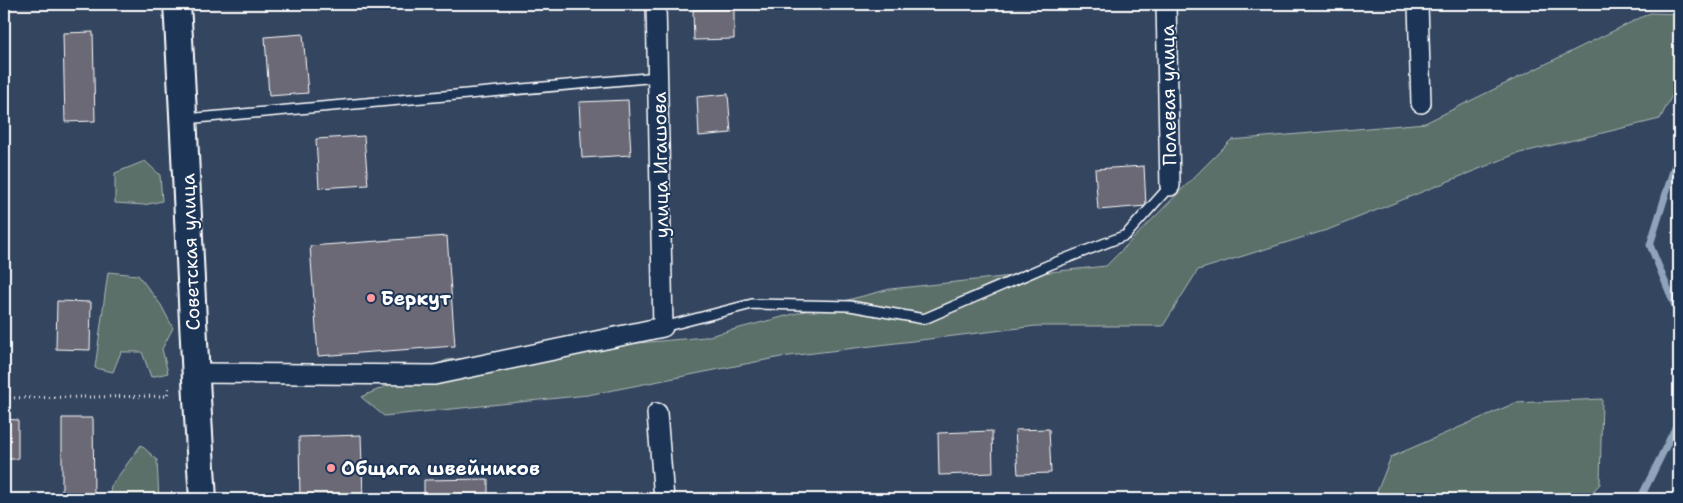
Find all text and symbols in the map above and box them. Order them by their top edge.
street label: Полевая улица [1155,24,1182,166]
street label: улица Игашова [647,91,674,238]
street label: Советская улица [175,173,206,331]
place label: Беркут [381,286,452,311]
marker: Беркут [365,292,377,304]
place label: Общага швейников [341,456,540,481]
marker: Общага швейников [325,462,337,474]

